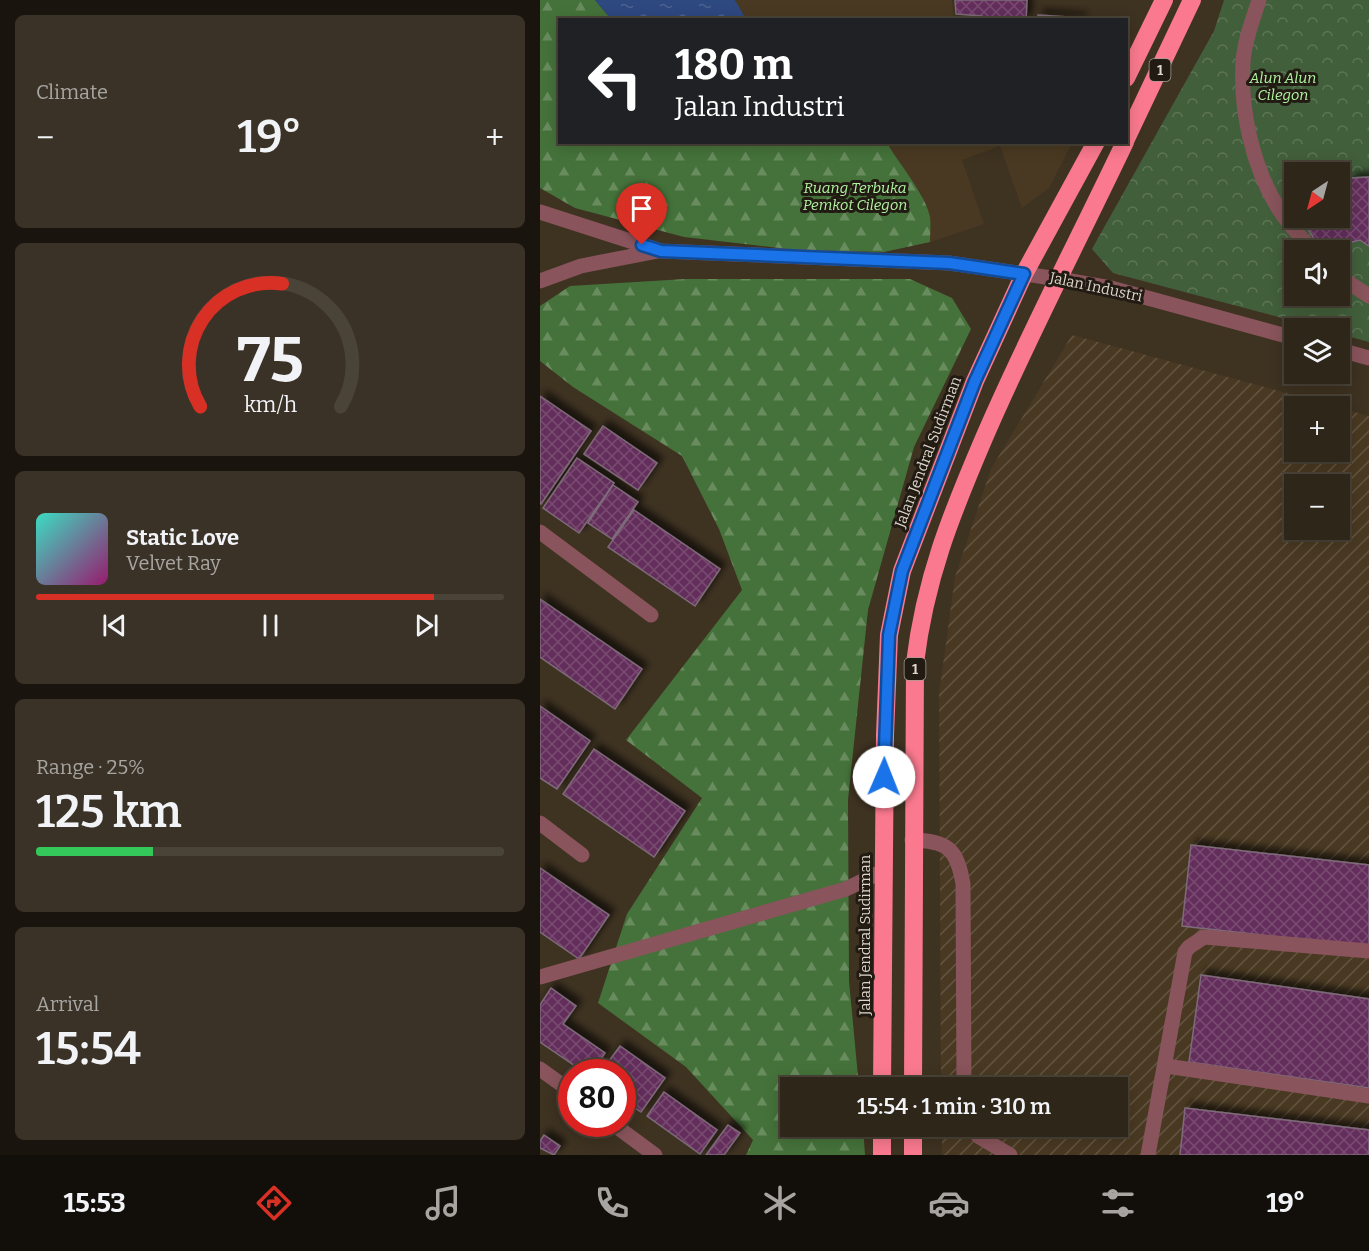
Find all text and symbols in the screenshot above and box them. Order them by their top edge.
text: 180 m [675,40,793,90]
icon: left [576,42,654,120]
road number: 1 [1150,59,1170,81]
park label: Alun Alun Cilegon [1249,69,1316,104]
text: Climate [36,80,108,104]
text: Jalan Industri [675,91,844,123]
text: 19° [237,110,302,164]
text: − [36,118,54,158]
text: + [485,118,504,158]
north arrow [1284,162,1350,228]
map controls [1284,162,1350,540]
park label: Ruang Terbuka Pemkot Cilegon [803,179,907,214]
pin [616,183,667,245]
icon: arrive [625,192,658,225]
button: sound [1284,240,1350,306]
street label: Jalan Industri [1047,268,1144,306]
button: layers [1284,318,1350,384]
text: 75 [237,323,303,398]
street label: Jalan Jendral Sudirman [890,373,965,531]
text: km/h [243,392,297,418]
button: + [1284,396,1350,462]
button: − [1284,474,1350,540]
text: Static Love [126,524,239,551]
text: Velvet Ray [126,551,221,575]
icon: previous [98,609,131,642]
icon: pause [254,609,287,642]
icon: next [410,609,443,642]
road number: 1 [904,658,926,680]
position arrow [852,745,916,809]
text: Range · 25% [36,755,145,779]
text: 125 km [36,785,182,839]
street label: Jalan Jendral Sudirman [856,854,874,1016]
text: Arrival [36,992,99,1016]
text: 15:54 [36,1022,141,1076]
speed limit sign: 80 [558,1059,636,1137]
text: 15:54 · 1 min · 310 m [857,1093,1051,1120]
icon: directions [253,1182,295,1224]
icon: music [422,1182,464,1224]
icon: phone [591,1182,633,1224]
icon: climate [759,1182,801,1224]
icon: car [928,1182,970,1224]
icon: filters [1097,1182,1139,1224]
text: 15:53 [63,1187,126,1219]
text: 19° [1266,1187,1305,1219]

